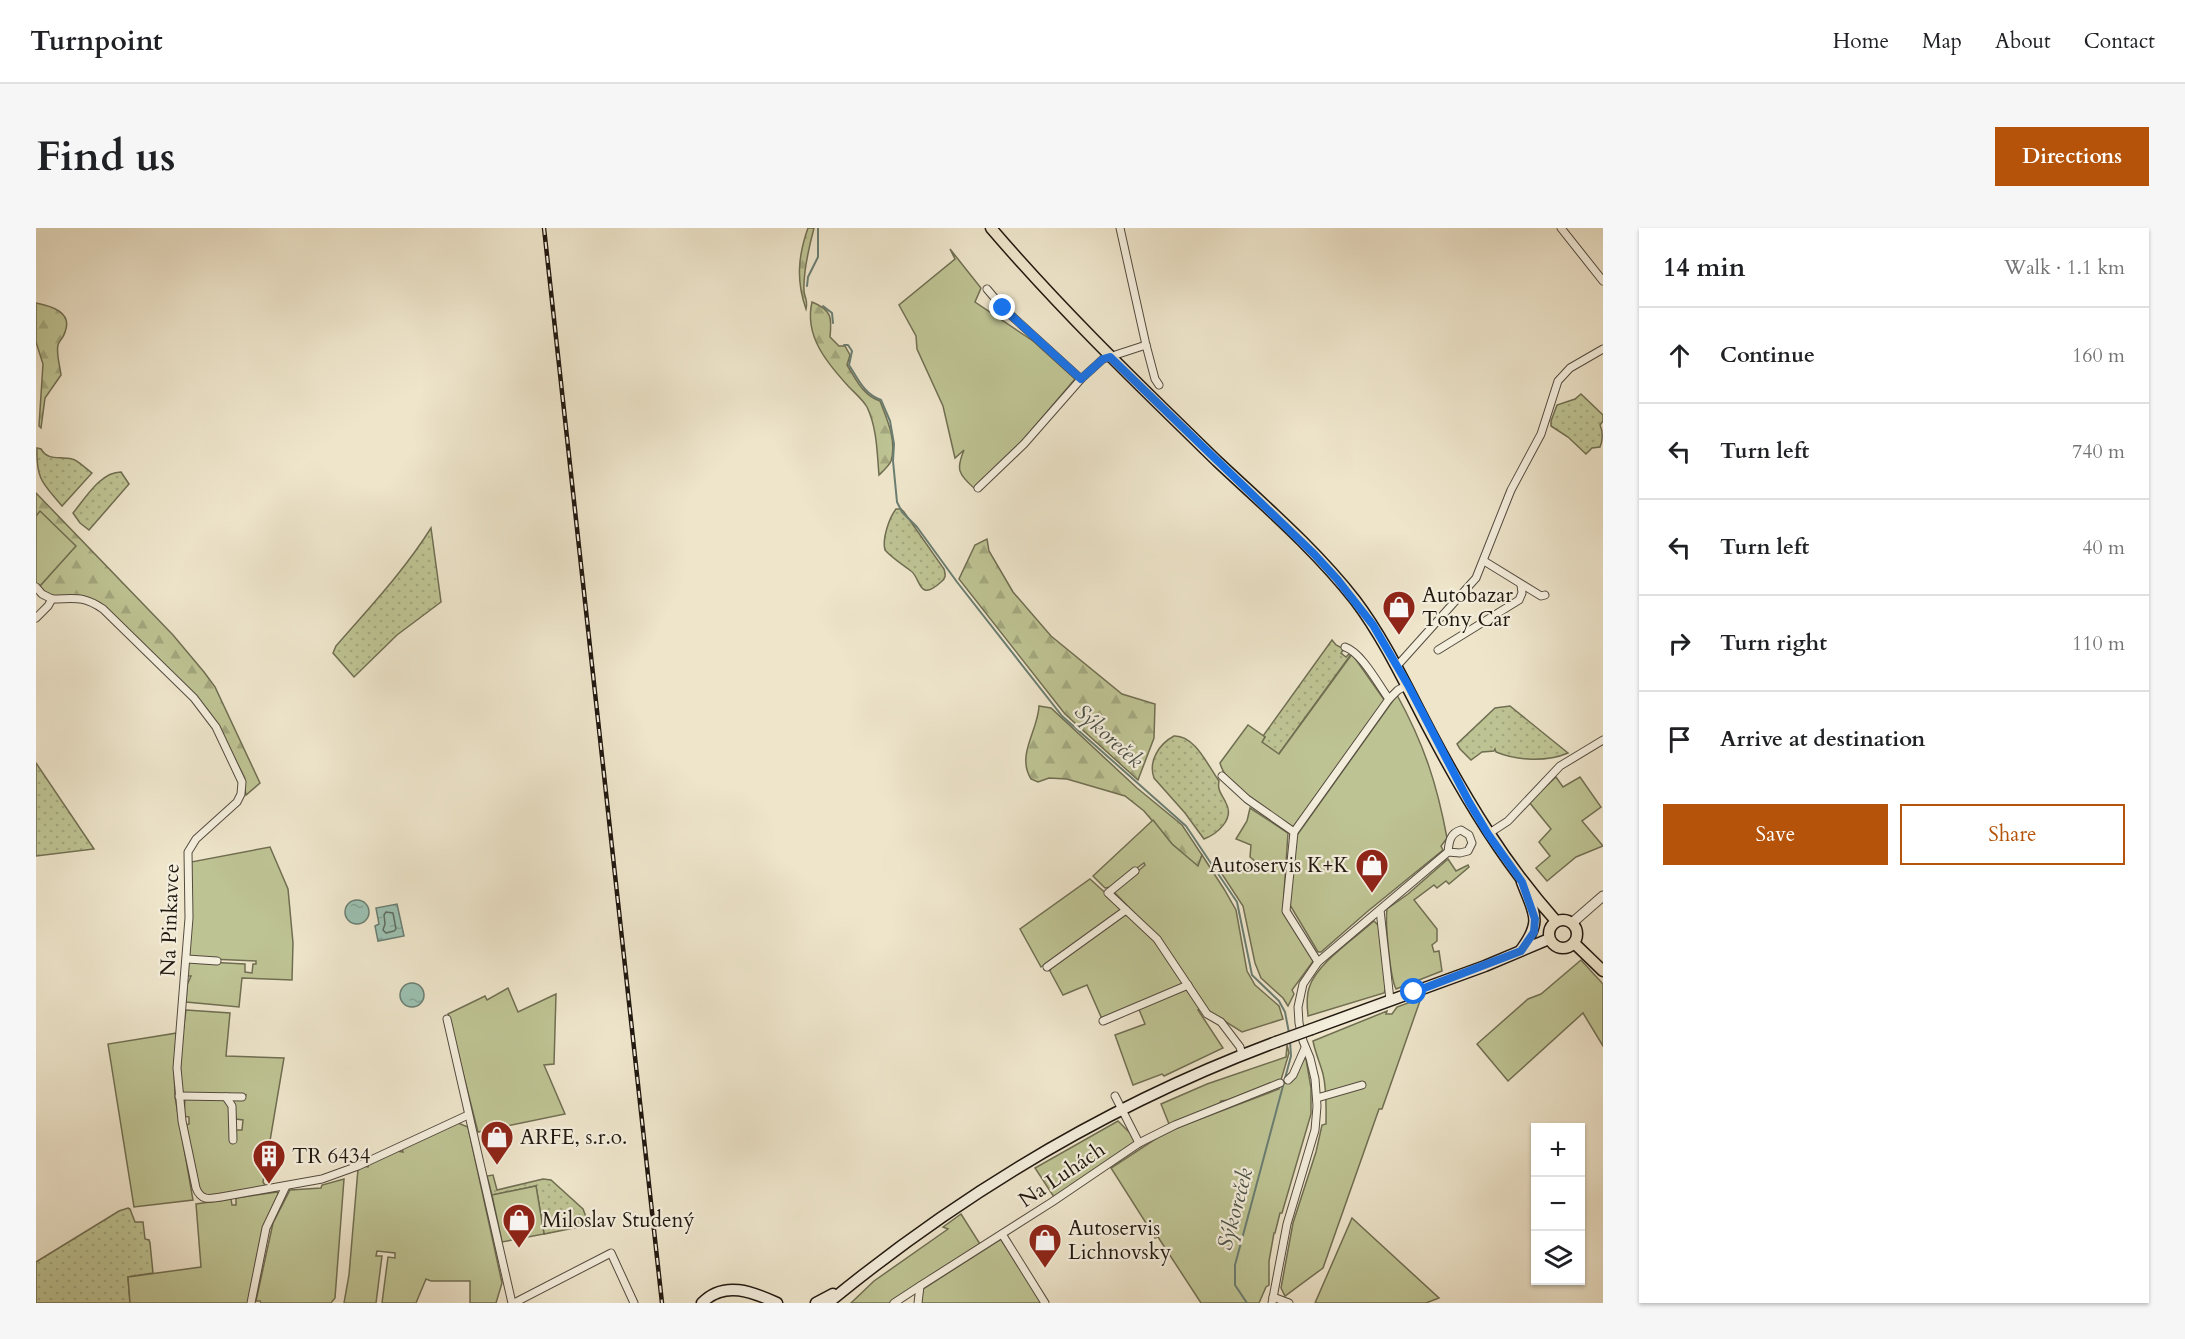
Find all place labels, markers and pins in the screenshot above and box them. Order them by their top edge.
place label: Autobazar Tony Car [1422,581,1513,634]
shop icon: Autobazar Tony Car [1381,589,1417,636]
shop icon: Autoservis K+K [1354,847,1390,894]
place label: Autoservis K+K [1209,851,1349,880]
shop icon: ARFE, s.r.o. [479,1119,515,1166]
place label: ARFE, s.r.o. [520,1123,627,1152]
building icon: TR 6434 [251,1138,287,1185]
place label: TR 6434 [292,1142,371,1171]
shop icon: Miloslav Studený [501,1202,537,1249]
place label: Miloslav Studený [542,1206,695,1235]
place label: Autoservis Lichnovsky [1068,1214,1171,1267]
shop icon: Autoservis Lichnovsky [1027,1222,1063,1269]

